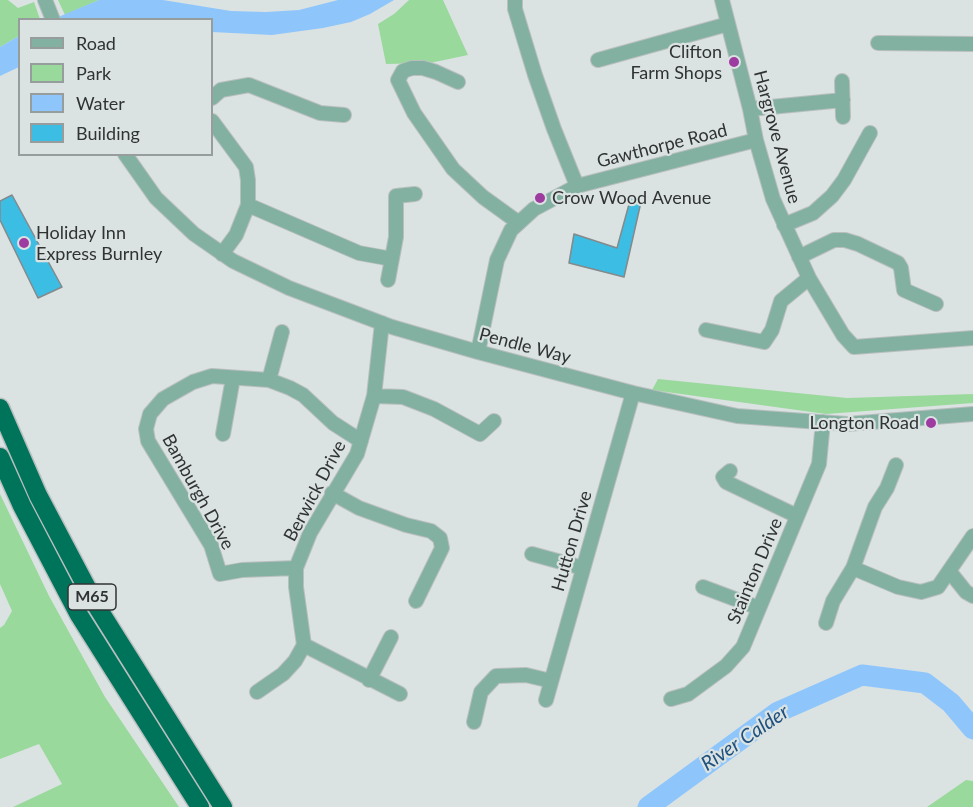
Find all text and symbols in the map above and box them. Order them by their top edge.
legend [18,18,213,156]
text: Road [76,32,116,54]
place label: Clifton Farm Shops [630,41,722,84]
marker: Clifton Farm Shops [727,55,741,69]
text: Park [76,62,111,84]
street label: Hargrove Avenue [749,68,805,206]
text: Water [76,92,125,114]
street label: Gawthorpe Road [595,119,729,173]
text: Building [76,122,140,144]
place label: Crow Wood Avenue [552,187,711,209]
marker: Crow Wood Avenue [533,191,547,205]
place label: Holiday Inn Express Burnley [36,222,162,264]
marker: Holiday Inn Express Burnley [17,236,31,250]
street label: Pendle Way [477,323,573,369]
place label: Longton Road [810,412,919,434]
marker: Longton Road [924,416,938,430]
street label: Bamburgh Drive [157,431,239,553]
street label: Berwick Drive [279,437,351,545]
street label: Hutton Drive [547,488,597,594]
street label: Stainton Drive [723,515,787,627]
road number: M65 [68,584,116,610]
water label: River Calder [697,700,793,776]

